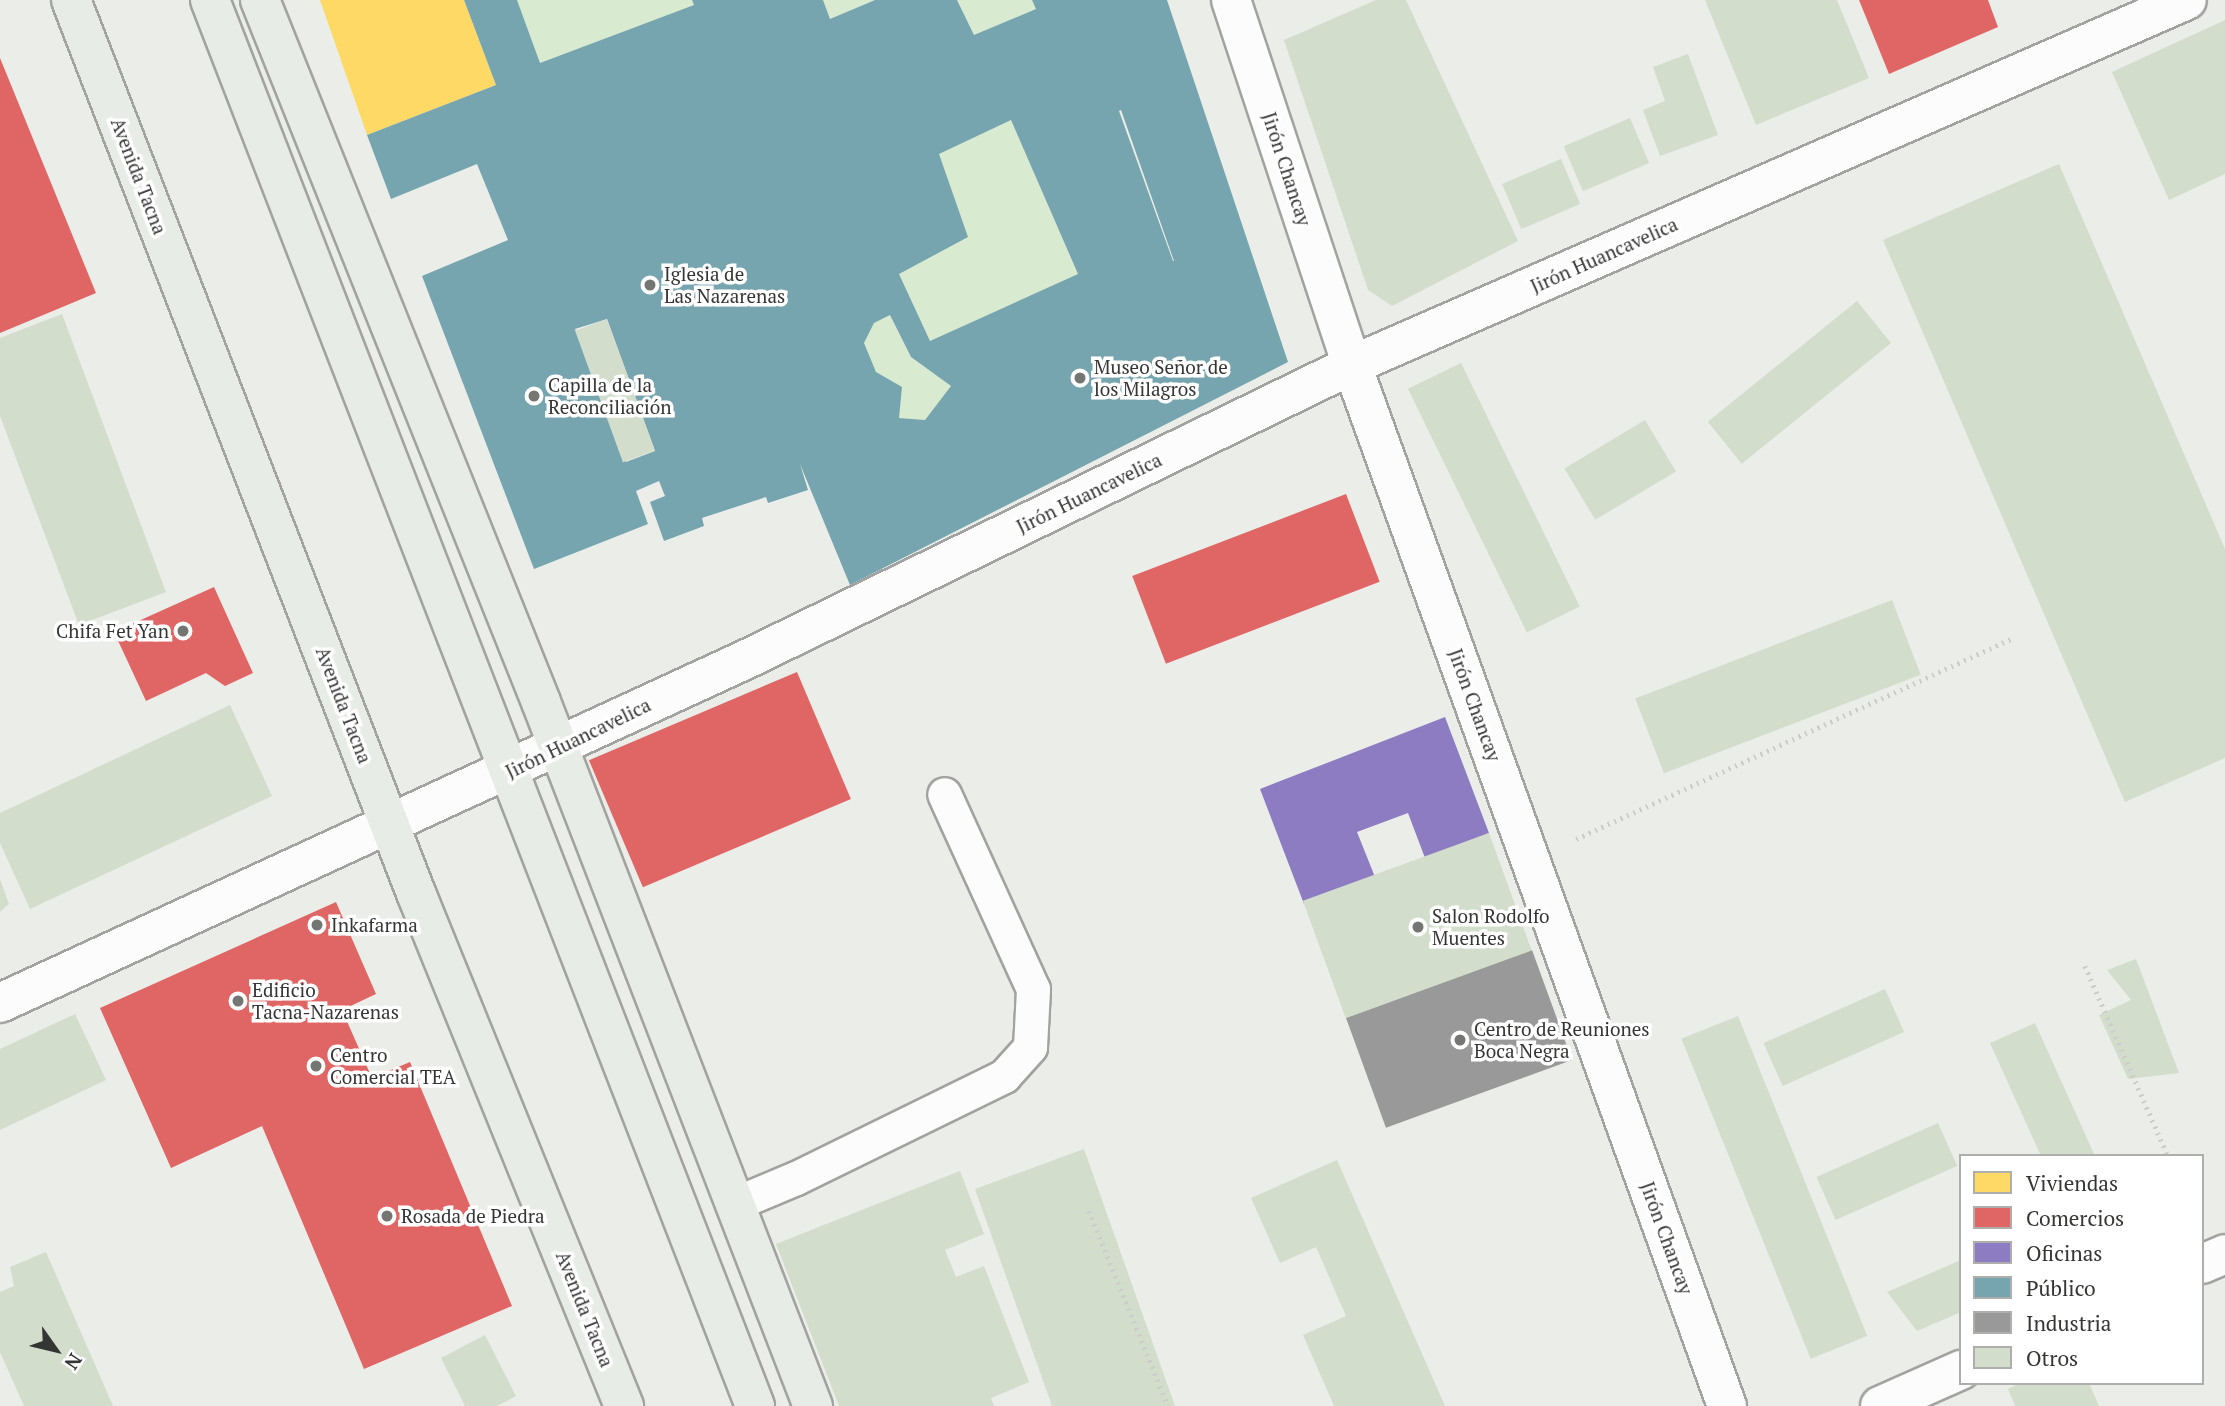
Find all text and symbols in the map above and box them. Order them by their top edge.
street label: Jirón Chancay [1258,109,1316,229]
street label: Avenida Tacna [106,115,172,237]
street label: Jirón Huancavelica [1527,212,1681,298]
place label: Iglesia de Las Nazarenas [664,263,785,307]
marker: Iglesia de Las Nazarenas [642,277,658,293]
place label: Museo Señor de los Milagros [1094,356,1228,400]
marker: Museo Señor de los Milagros [1072,370,1088,386]
place label: Capilla de la Reconciliación [548,374,672,418]
marker: Capilla de la Reconciliación [526,388,542,404]
street label: Jirón Huancavelica [1013,448,1165,538]
place label: Chifa Fet Yan [56,620,169,642]
marker: Chifa Fet Yan [175,623,191,639]
street label: Avenida Tacna [311,644,377,766]
street label: Jirón Chancay [1444,646,1506,764]
street label: Jirón Huancavelica [502,693,654,783]
place label: Salon Rodolfo Muentes [1432,905,1550,949]
place label: Inkafarma [331,914,418,936]
marker: Inkafarma [309,917,325,933]
marker: Salon Rodolfo Muentes [1410,919,1426,935]
place label: Edificio Tacna-Nazarenas [252,979,399,1023]
marker: Edificio Tacna-Nazarenas [230,993,246,1009]
place label: Centro de Reuniones Boca Negra [1474,1018,1650,1062]
marker: Centro de Reuniones Boca Negra [1452,1032,1468,1048]
place label: Centro Comercial TEA [330,1044,456,1088]
marker: Centro Comercial TEA [308,1058,324,1074]
legend [1959,1154,2204,1385]
text: Viviendas [2026,1169,2118,1197]
street label: Jirón Chancay [1636,1179,1698,1297]
text: Comercios [2026,1204,2124,1232]
place label: Rosada de Piedra [401,1205,545,1227]
marker: Rosada de Piedra [379,1208,395,1224]
text: Oficinas [2026,1239,2102,1267]
street label: Avenida Tacna [551,1248,619,1370]
text: Público [2026,1274,2096,1302]
text: Industria [2026,1309,2111,1337]
north arrow [21,1315,91,1385]
text: Otros [2026,1344,2078,1372]
text: N [59,1349,88,1375]

